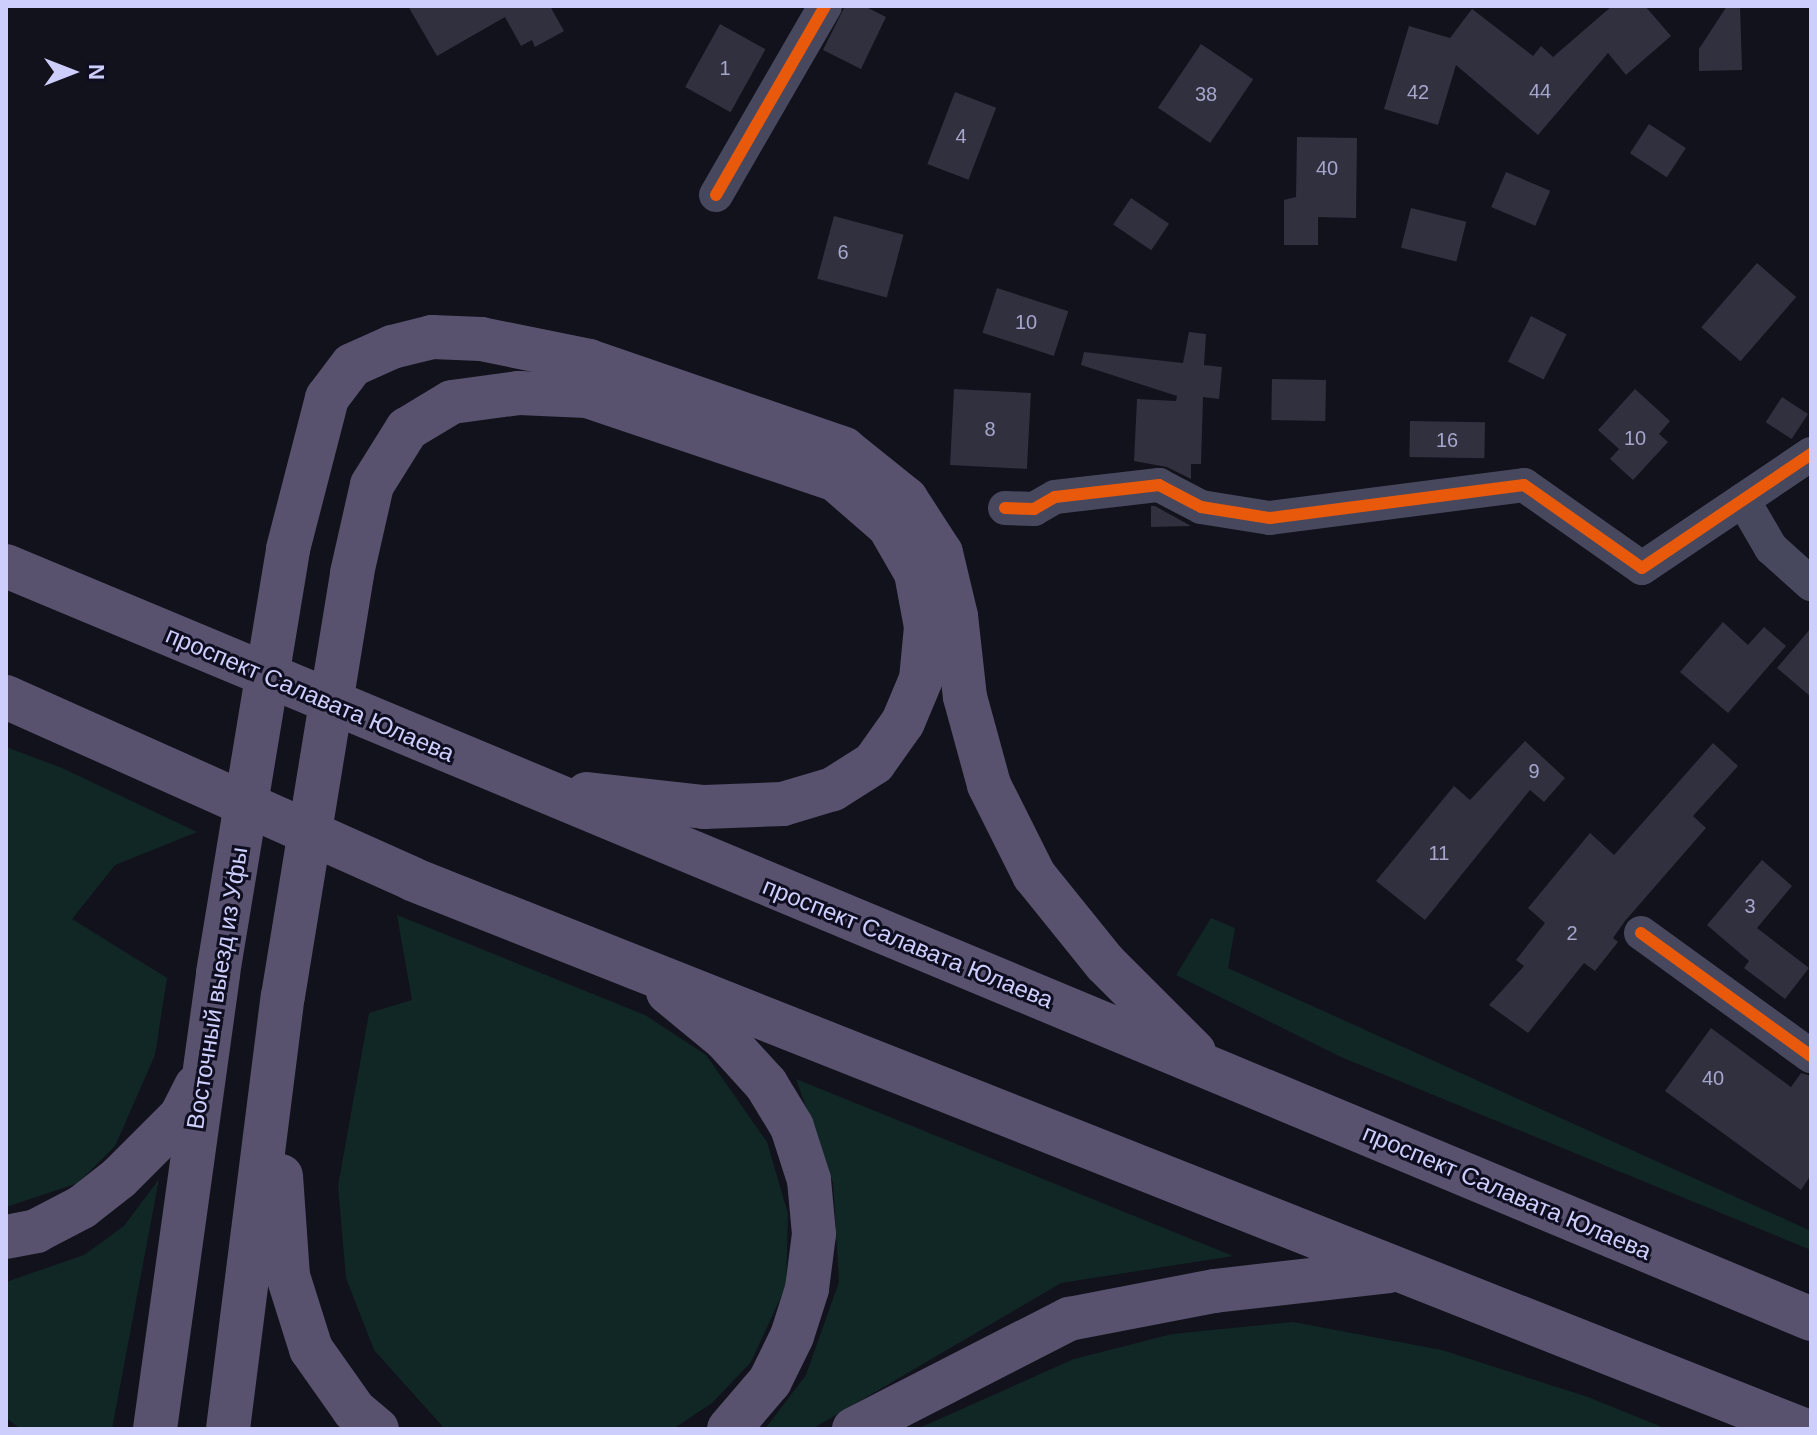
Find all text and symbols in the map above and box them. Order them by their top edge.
north arrow [32,32,112,112]
house number: 1 [719,56,731,80]
text: N [84,64,109,80]
house number: 44 [1529,79,1551,103]
house number: 42 [1407,80,1429,104]
house number: 38 [1195,82,1217,106]
house number: 4 [955,124,967,148]
house number: 40 [1316,156,1338,180]
house number: 6 [837,240,849,264]
house number: 10 [1015,310,1037,334]
house number: 8 [984,417,996,441]
house number: 10 [1624,426,1646,450]
house number: 16 [1436,428,1458,452]
street label: проспект Салавата Юлаева [161,620,459,768]
house number: 9 [1528,759,1540,783]
house number: 11 [1429,841,1449,865]
street label: Восточный выезд из Уфы [180,845,254,1131]
street label: проспект Салавата Юлаева [759,871,1057,1015]
house number: 3 [1744,894,1756,918]
house number: 2 [1566,921,1578,945]
house number: 40 [1702,1066,1724,1090]
street label: проспект Салавата Юлаева [1358,1118,1656,1266]

